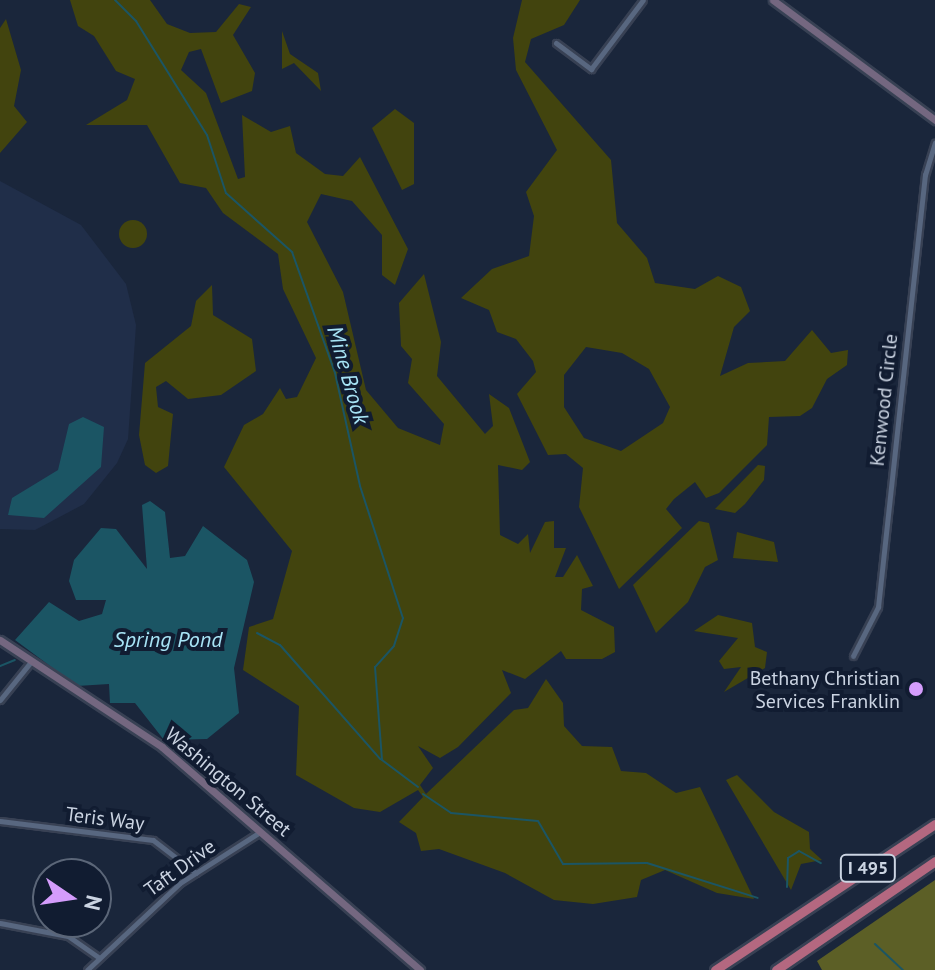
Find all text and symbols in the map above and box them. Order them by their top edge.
water label: Mine Brook [321,323,375,427]
street label: Kenwood Circle [865,333,903,467]
water label: Spring Pond [114,627,222,653]
place label: Bethany Christian Services Franklin [749,666,900,713]
marker: Bethany Christian Services Franklin [907,680,925,698]
street label: Washington Street [160,722,296,842]
street label: Teris Way [64,802,146,836]
street label: Taft Drive [140,834,220,902]
road number: I 495 [838,854,898,882]
north arrow [32,858,112,938]
text: N [78,893,109,913]

